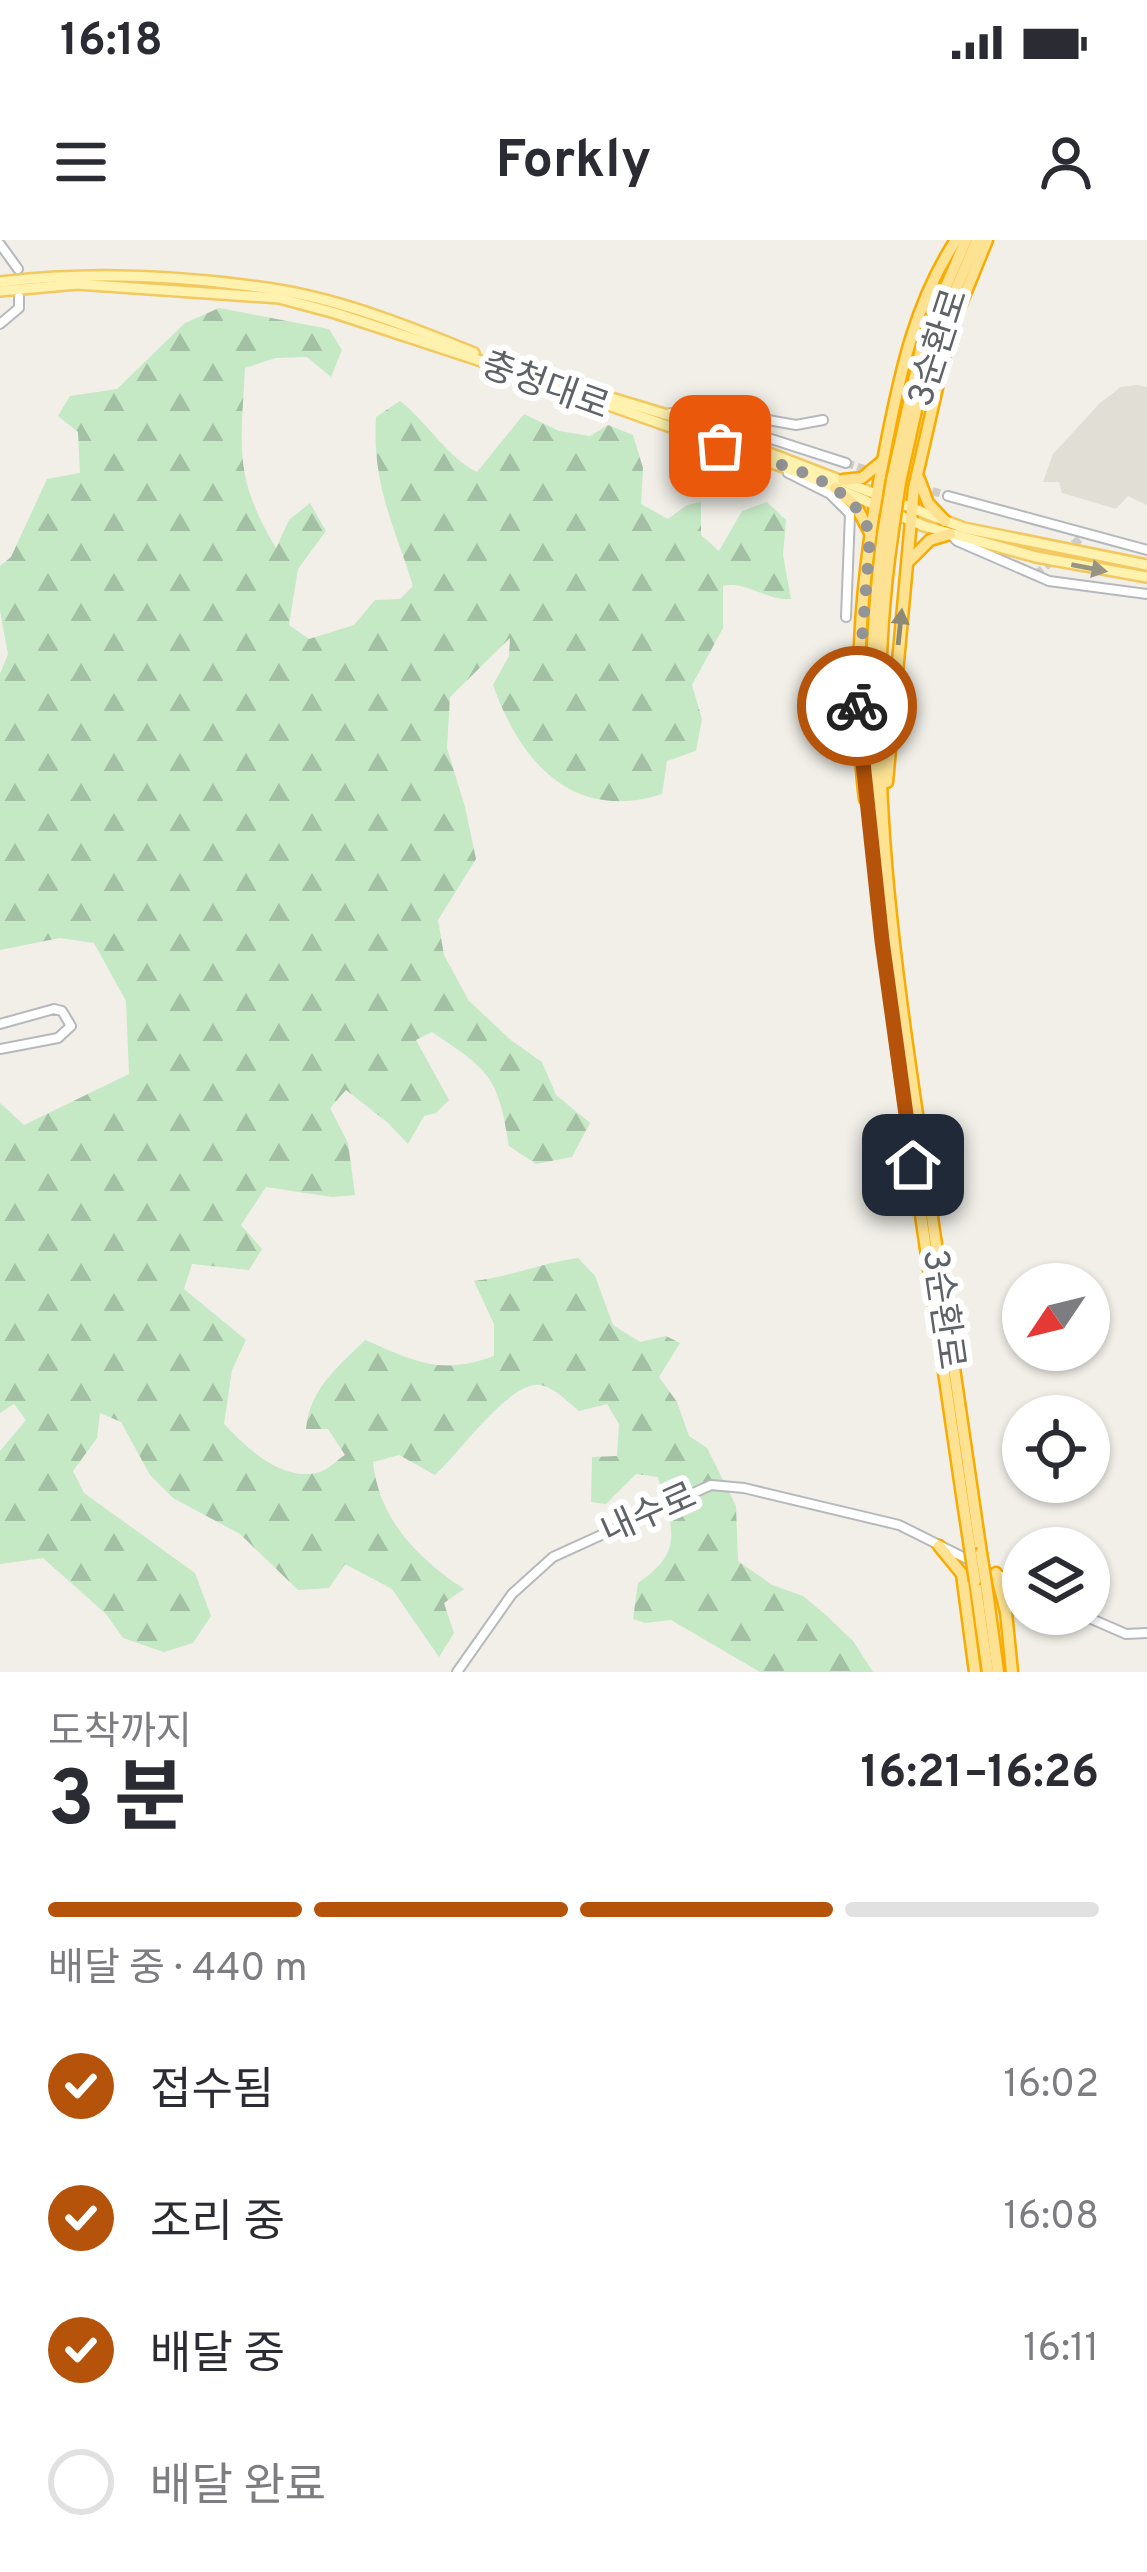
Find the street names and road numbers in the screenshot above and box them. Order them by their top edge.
street label: 3순환로 [899,284,980,413]
street label: 충청대로 [475,343,615,432]
street label: 3순환로 [910,1246,972,1373]
street label: 내수로 [595,1474,704,1557]

